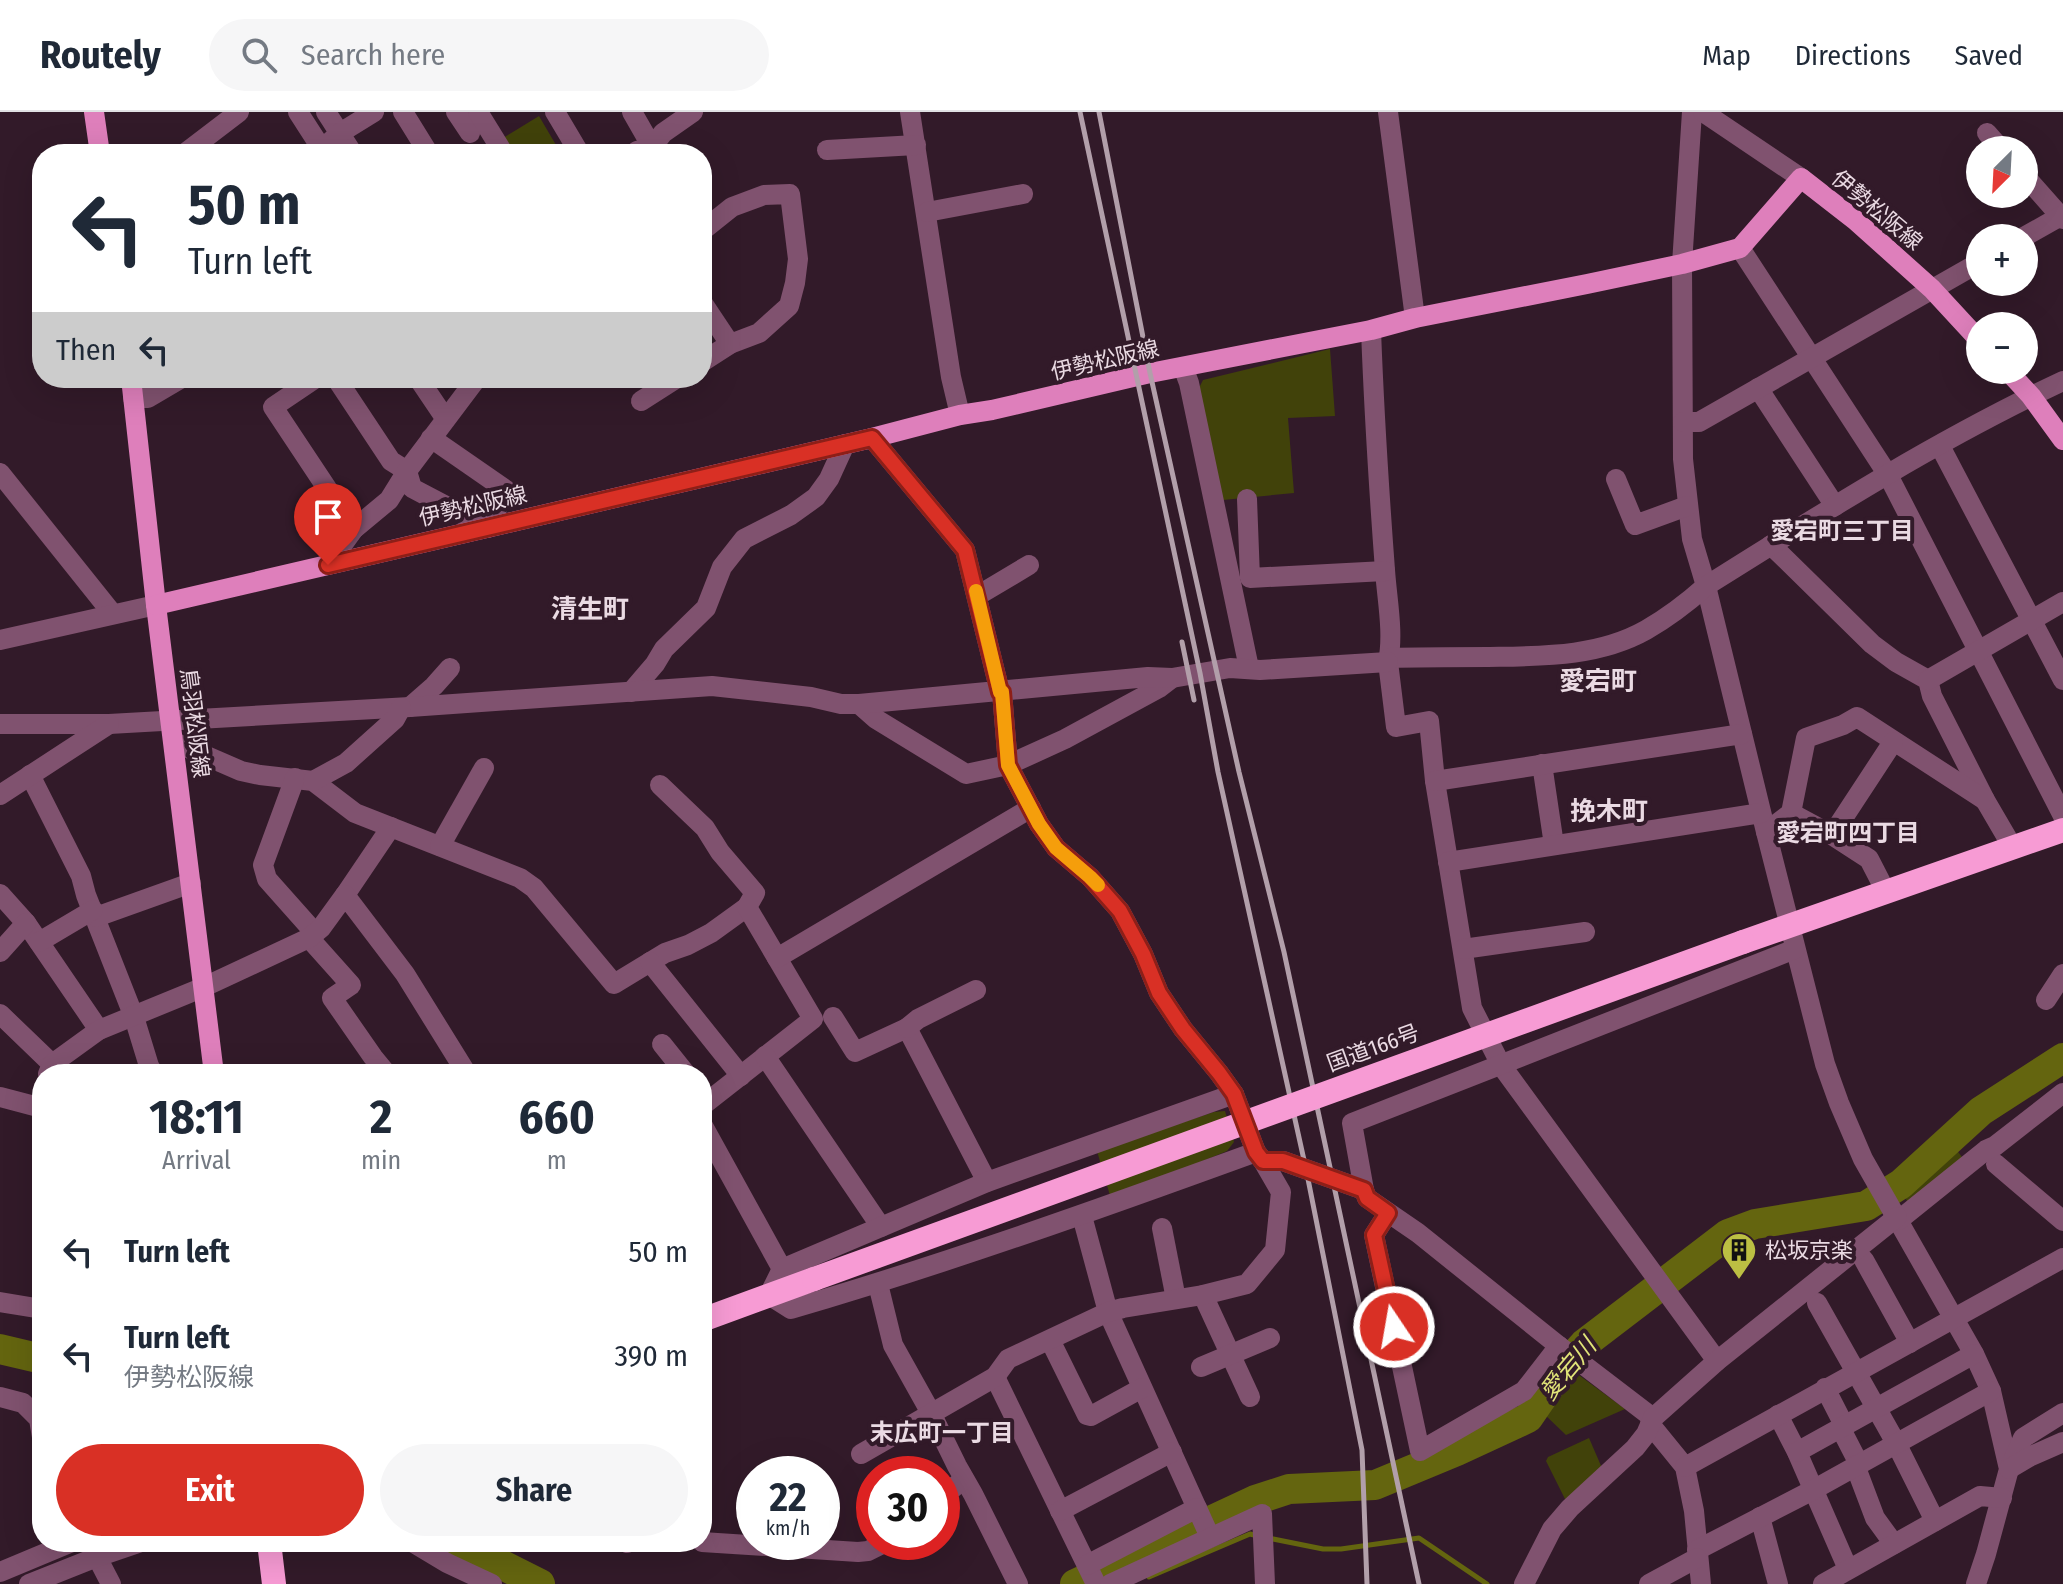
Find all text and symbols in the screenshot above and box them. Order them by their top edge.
search box [209,19,769,91]
text: Routely [40,32,161,78]
icon: search [237,33,281,77]
text: Search here [301,37,445,73]
text: Map [1702,39,1751,72]
text: Directions [1795,39,1911,72]
text: Saved [1955,39,2023,72]
north arrow [1966,136,2038,208]
map controls [1966,136,2038,384]
street label: 伊勢松阪線 [1826,164,1928,256]
text: 50 m [188,172,300,239]
icon: left [56,176,160,280]
button: + [1966,224,2038,296]
text: Turn left [188,240,312,284]
button: − [1966,312,2038,384]
icon: left [132,328,176,372]
text: Then [56,332,116,368]
street label: 伊勢松阪線 [1048,334,1162,386]
street label: 伊勢松阪線 [416,480,530,532]
pin [294,483,362,565]
icon: arrive [306,495,350,539]
district label: 愛宕町三丁目 [1770,517,1914,545]
district label: 清生町 [551,594,629,625]
district label: 愛宕町 [1559,666,1637,697]
street label: 鳥羽松阪線 [175,667,215,779]
district label: 挽木町 [1570,796,1648,827]
district label: 愛宕町四丁目 [1776,819,1920,847]
street label: 国道166号 [1323,1019,1423,1077]
text: 18:11 [149,1088,244,1146]
text: 2 [370,1088,392,1146]
text: 660 [518,1088,595,1146]
text: Arrival [162,1145,231,1176]
text: min [361,1145,401,1176]
text: m [547,1145,567,1176]
icon: left [56,1230,100,1274]
building icon: 松坂京楽 [1720,1231,1758,1281]
text: Turn left [124,1234,230,1270]
text: 50 m [628,1234,688,1270]
place label: 松坂京楽 [1765,1237,1853,1264]
position arrow [1352,1285,1436,1369]
text: Turn left [124,1320,230,1356]
water label: 愛宕川 [1534,1330,1604,1406]
icon: left [56,1334,100,1378]
text: 390 m [614,1338,688,1374]
text: 伊勢松阪線 [124,1362,254,1393]
district label: 末広町一丁目 [870,1419,1014,1447]
button: Exit [56,1444,364,1536]
button: Share [380,1444,688,1536]
speed limit sign: 30 [856,1456,960,1560]
text: 22 [769,1474,807,1522]
text: km/h [766,1516,810,1540]

